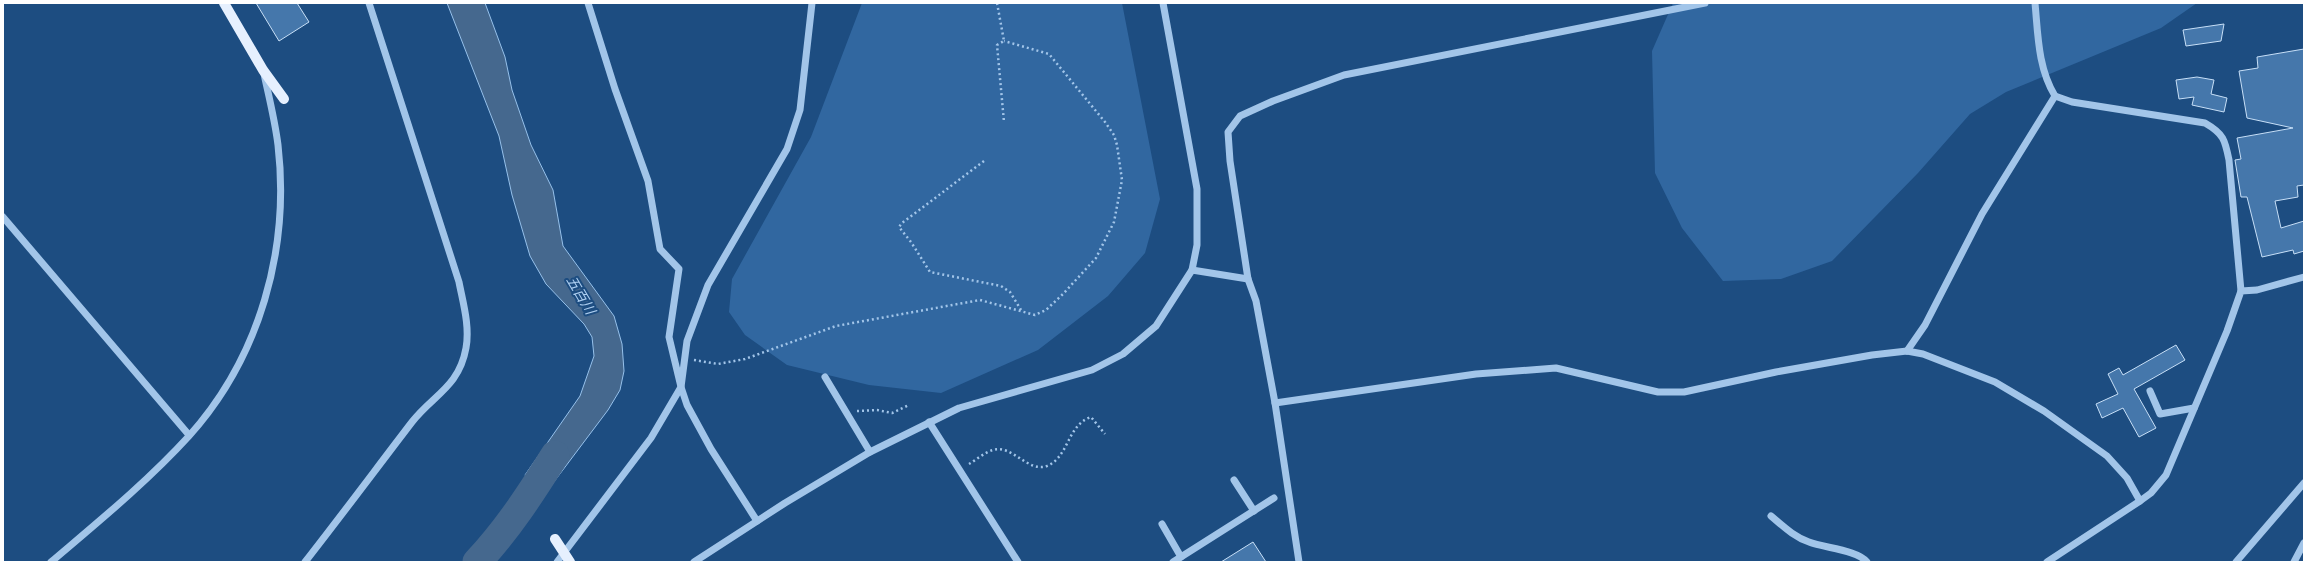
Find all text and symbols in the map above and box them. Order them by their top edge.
water label: 五百川 [563,273,600,319]

